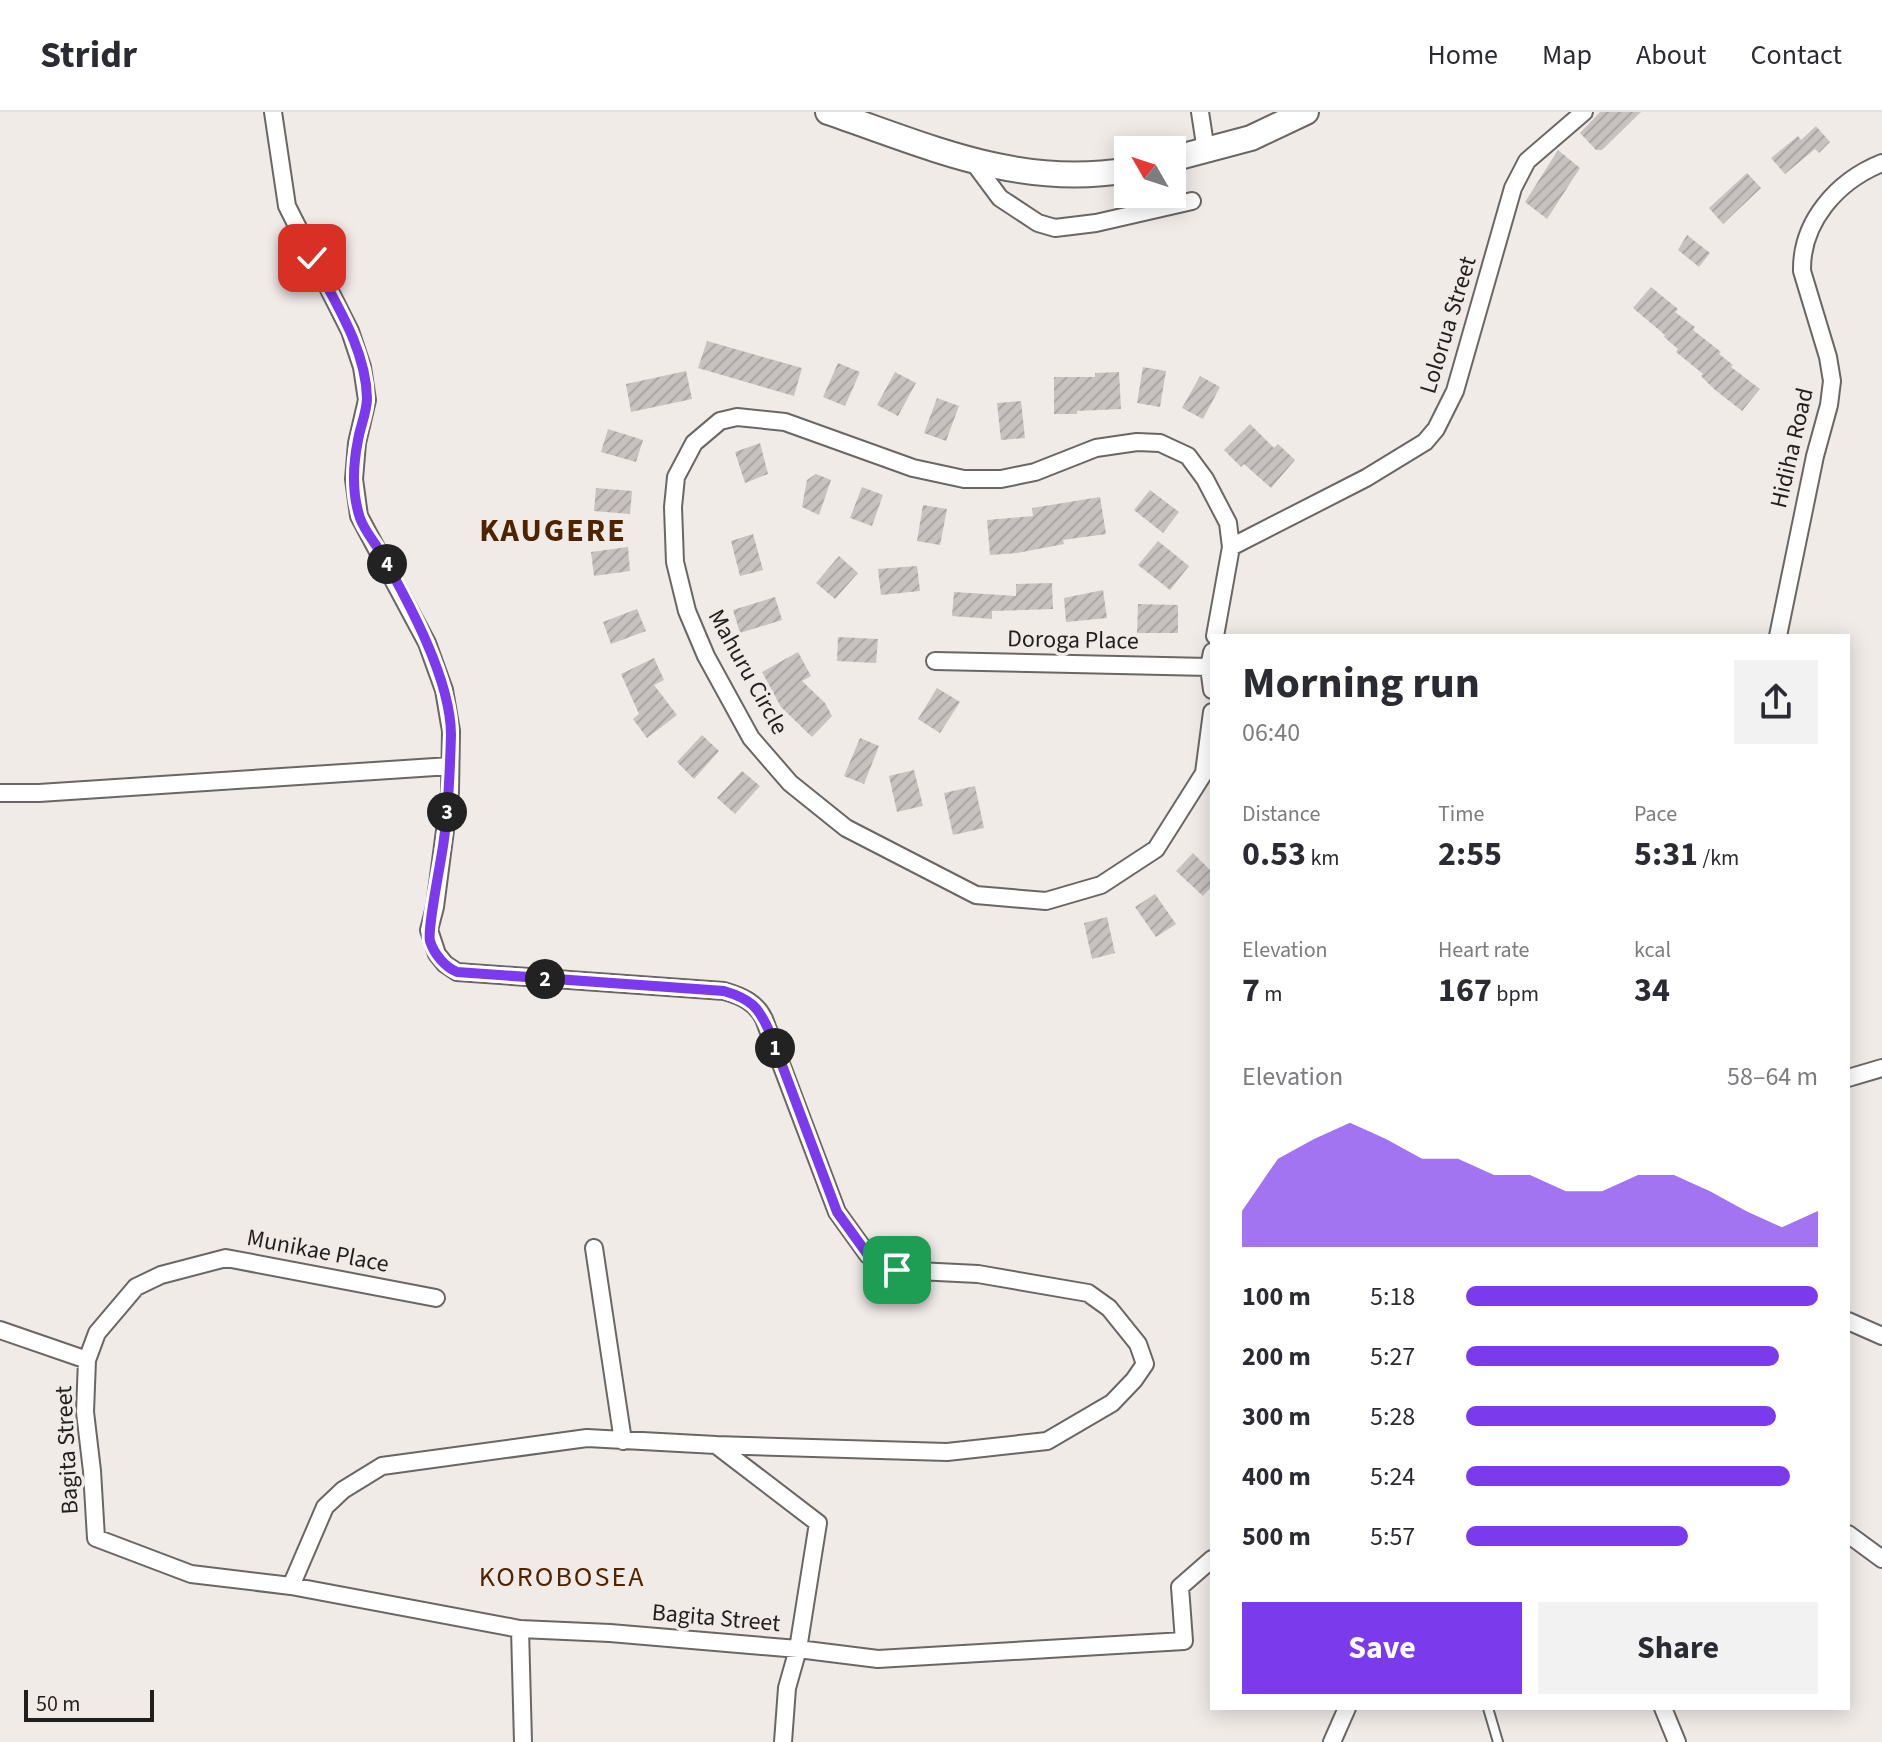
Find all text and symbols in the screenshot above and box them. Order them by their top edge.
text: Stridr [40,28,137,82]
text: Home [1427,35,1498,75]
text: Map [1542,35,1592,75]
text: About [1636,35,1707,75]
text: Contact [1751,35,1842,75]
north arrow [1114,136,1186,208]
map controls [1114,136,1186,208]
pin [278,224,346,292]
icon: check [290,236,334,280]
street label: Lolorua Street [1411,252,1485,398]
street label: Hidiha Road [1761,385,1823,511]
district label: KAUGERE [479,508,627,554]
pin: 4 [367,544,407,584]
text: 4 [381,548,393,580]
street label: Mahuru Circle [699,603,797,741]
street label: Doroga Place [1007,621,1139,659]
text: Morning run [1242,652,1480,715]
button: share [1734,660,1818,744]
text: 06:40 [1242,714,1300,751]
pin: 3 [427,792,467,832]
text: 3 [441,796,453,828]
text: Distance [1242,798,1320,830]
text: Time [1438,798,1484,830]
text: Pace [1634,798,1677,830]
text: 0.53 [1242,830,1306,879]
text: 2:55 [1438,830,1502,879]
text: 5:31 [1634,830,1698,879]
text: km [1306,842,1340,874]
text: /km [1698,842,1739,874]
text: Elevation [1242,934,1328,966]
text: Heart rate [1438,934,1529,966]
text: kcal [1634,934,1671,966]
pin: 2 [525,959,565,999]
text: 2 [539,963,551,995]
text: 7 [1242,966,1260,1015]
text: 167 [1438,966,1492,1015]
text: 34 [1634,966,1670,1015]
text: m [1260,978,1283,1010]
text: bpm [1492,978,1539,1010]
pin: 1 [755,1028,795,1068]
text: 1 [769,1032,781,1064]
text: Elevation [1242,1058,1343,1095]
text: 58–64 m [1727,1058,1818,1095]
street label: Munikae Place [244,1220,392,1282]
pin [863,1236,931,1304]
icon: arrive [875,1248,919,1292]
text: 100 m [1242,1278,1311,1315]
text: 5:18 [1370,1278,1415,1315]
text: 200 m [1242,1338,1311,1375]
text: 5:27 [1370,1338,1415,1375]
street label: Bagita Street [46,1385,88,1515]
text: 300 m [1242,1398,1311,1435]
text: 5:28 [1370,1398,1415,1435]
text: 400 m [1242,1458,1311,1495]
text: 5:24 [1370,1458,1415,1495]
text: 500 m [1242,1518,1311,1555]
text: 5:57 [1370,1518,1415,1555]
district label: KOROBOSEA [479,1557,645,1597]
street label: Bagita Street [650,1595,782,1641]
button: Save [1242,1602,1522,1694]
button: Share [1538,1602,1818,1694]
scale bar [24,1686,154,1722]
text: 50 m [36,1688,81,1720]

